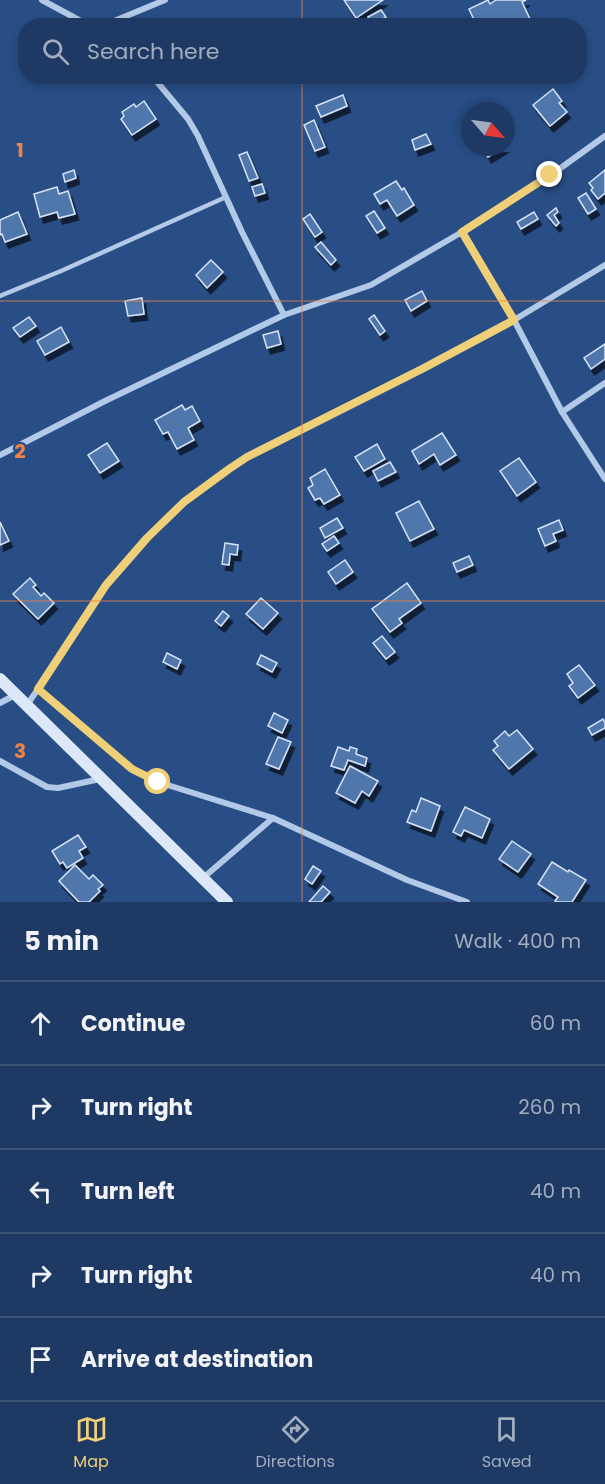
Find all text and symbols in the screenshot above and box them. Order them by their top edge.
search box [18,18,587,84]
icon: search [39,35,72,68]
text: Search here [87,36,220,67]
north arrow [461,102,515,156]
text: 1 [16,136,24,164]
route end [536,161,562,187]
text: 2 [14,437,26,465]
text: 3 [14,737,26,765]
route start [144,768,170,794]
text: 5 min [24,923,99,959]
text: Walk · 400 m [454,927,581,955]
icon: ahead [24,1007,57,1040]
text: Continue [81,1008,185,1039]
text: 60 m [530,1009,581,1037]
icon: right [24,1091,57,1124]
text: Turn right [81,1092,192,1123]
text: 260 m [518,1093,581,1121]
icon: left [24,1175,57,1208]
text: Turn left [81,1176,175,1207]
text: 40 m [530,1177,581,1205]
icon: right [24,1259,57,1292]
text: Turn right [81,1260,192,1291]
text: 40 m [530,1261,581,1289]
icon: arrive [24,1343,57,1376]
text: Arrive at destination [81,1344,313,1375]
tab: Map [73,1413,109,1474]
tab: Directions [256,1413,335,1474]
tab: Saved [482,1413,532,1474]

